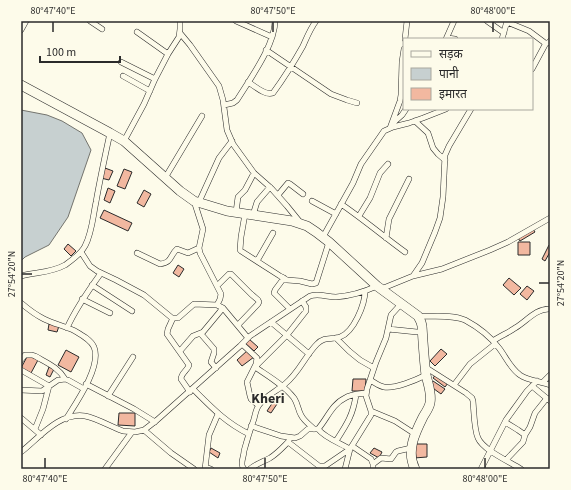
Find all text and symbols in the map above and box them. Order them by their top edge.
text: 80°47'40"E [30,4,76,18]
text: 80°47'50"E [250,4,296,18]
text: 80°48'00"E [470,4,516,18]
scale bar [40,38,120,64]
legend [403,38,533,110]
text: 100 m [46,44,76,61]
text: सड़क [439,46,464,63]
text: पानी [439,66,460,83]
text: इमारत [439,86,468,103]
text: 27°54'20"N [5,251,19,297]
text: 27°54'20"N [554,260,568,306]
district label: Kheri [251,389,285,409]
text: 80°47'40"E [22,472,68,486]
text: 80°47'50"E [242,472,288,486]
text: 80°48'00"E [462,472,508,486]

